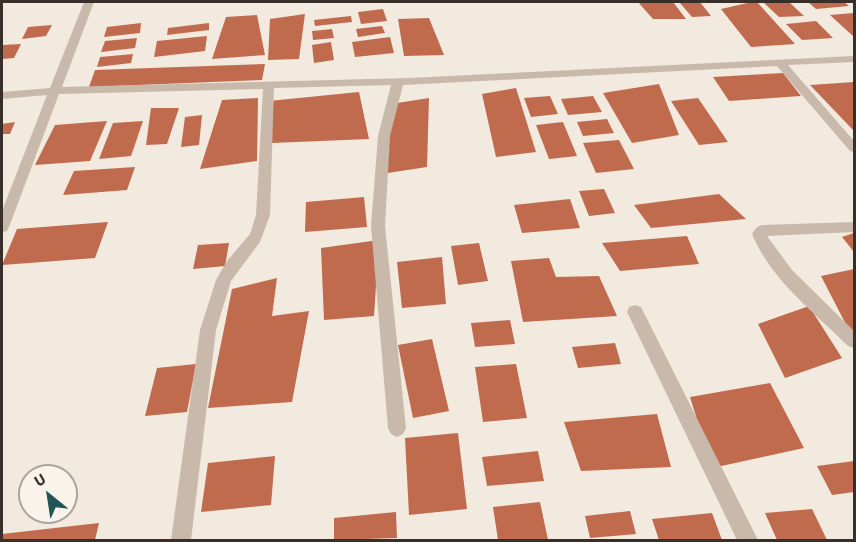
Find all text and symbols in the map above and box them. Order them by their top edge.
north arrow [18,464,78,524]
text: U [30,468,50,492]

